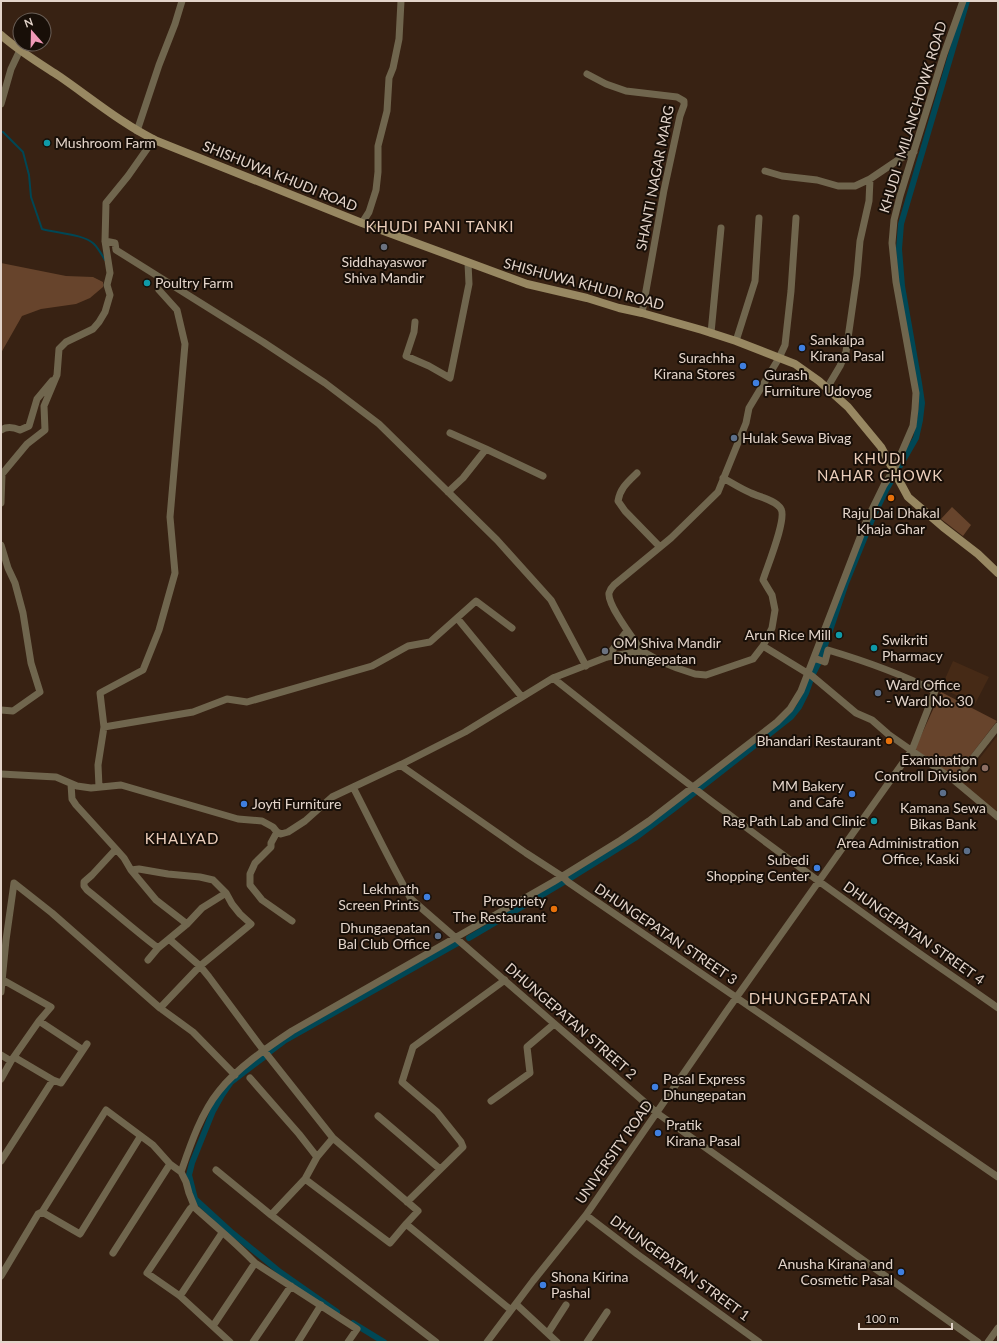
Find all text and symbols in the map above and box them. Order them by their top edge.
north arrow [12,12,52,52]
text: N [22,15,35,30]
street label: KHUDI - MILANCHOWK ROAD [875,19,950,215]
street label: SHANTI NAGAR MARG [632,104,677,252]
place label: Mushroom Farm [55,134,156,151]
street label: SHISHUWA KHUDI ROAD [200,137,360,214]
marker: Mushroom Farm [42,138,52,148]
district label: KHUDI PANI TANKI [366,217,514,235]
marker: Siddhayaswor Shiva Mandir [379,242,389,252]
place label: Siddhayaswor Shiva Mandir [341,253,427,286]
street label: SHISHUWA KHUDI ROAD [502,254,666,313]
place label: Poultry Farm [155,274,233,291]
marker: Poultry Farm [142,278,152,288]
place label: Sankalpa Kirana Pasal [810,331,884,364]
marker: Sankalpa Kirana Pasal [797,343,807,353]
place label: Surachha Kirana Stores [654,349,735,382]
marker: Surachha Kirana Stores [738,361,748,371]
place label: Gurash Furniture Udoyog [764,366,872,399]
marker: Gurash Furniture Udoyog [751,378,761,388]
place label: Hulak Sewa Bivag [742,429,851,446]
marker: Hulak Sewa Bivag [729,433,739,443]
district label: KHUDI NAHAR CHOWK [817,449,943,484]
marker: Raju Dai Dhakal Khaja Ghar [886,493,896,503]
place label: Raju Dai Dhakal Khaja Ghar [842,504,940,537]
place label: Arun Rice Mill [745,626,831,643]
marker: Arun Rice Mill [834,630,844,640]
place label: Swikriti Pharmacy [882,631,943,664]
place label: OM Shiva Mandir Dhungepatan [613,634,721,667]
marker: Swikriti Pharmacy [869,643,879,653]
marker: OM Shiva Mandir Dhungepatan [600,646,610,656]
place label: Ward Office - Ward No. 30 [886,676,973,709]
marker: Ward Office - Ward No. 30 [873,688,883,698]
place label: Bhandari Restaurant [756,732,881,749]
marker: Bhandari Restaurant [884,736,894,746]
place label: Examination Controll Division [875,751,977,784]
marker: Examination Controll Division [980,763,990,773]
place label: MM Bakery and Cafe [772,777,845,810]
marker: Kamana Sewa Bikas Bank [938,788,948,798]
marker: MM Bakery and Cafe [847,789,857,799]
place label: Joyti Furniture [252,795,341,812]
marker: Joyti Furniture [239,799,249,809]
place label: Kamana Sewa Bikas Bank [900,799,986,832]
place label: Rag Path Lab and Clinic [722,812,866,829]
marker: Rag Path Lab and Clinic [869,816,879,826]
district label: KHALYAD [145,829,219,847]
place label: Area Administration Office, Kaski [837,834,959,867]
marker: Area Administration Office, Kaski [962,846,972,856]
place label: Subedi Shopping Center [706,851,809,884]
marker: Subedi Shopping Center [812,863,822,873]
street label: DHUNGEPATAN STREET 4 [841,877,988,988]
place label: Lekhnath Screen Prints [338,880,419,913]
street label: DHUNGEPATAN STREET 3 [592,880,741,988]
marker: Lekhnath Screen Prints [422,892,432,902]
place label: Prospriety The Restaurant [453,892,547,925]
marker: Prospriety The Restaurant [549,904,559,914]
place label: Dhungaepatan Bal Club Office [338,919,430,952]
marker: Dhungaepatan Bal Club Office [433,931,443,941]
street label: DHUNGEPATAN STREET 2 [502,959,640,1082]
district label: DHUNGEPATAN [749,989,871,1007]
place label: Pasal Express Dhungepatan [663,1070,746,1103]
marker: Pasal Express Dhungepatan [650,1082,660,1092]
street label: UNIVERSITY ROAD [571,1097,656,1207]
place label: Pratik Kirana Pasal [666,1116,740,1149]
marker: Pratik Kirana Pasal [653,1128,663,1138]
street label: DHUNGEPATAN STREET 1 [607,1211,753,1324]
place label: Anusha Kirana and Cosmetic Pasal [778,1255,893,1288]
marker: Anusha Kirana and Cosmetic Pasal [896,1267,906,1277]
place label: Shona Kirina Pashal [551,1268,628,1301]
marker: Shona Kirina Pashal [538,1280,548,1290]
scale bar [859,1305,952,1331]
text: 100 m [865,1311,899,1326]

